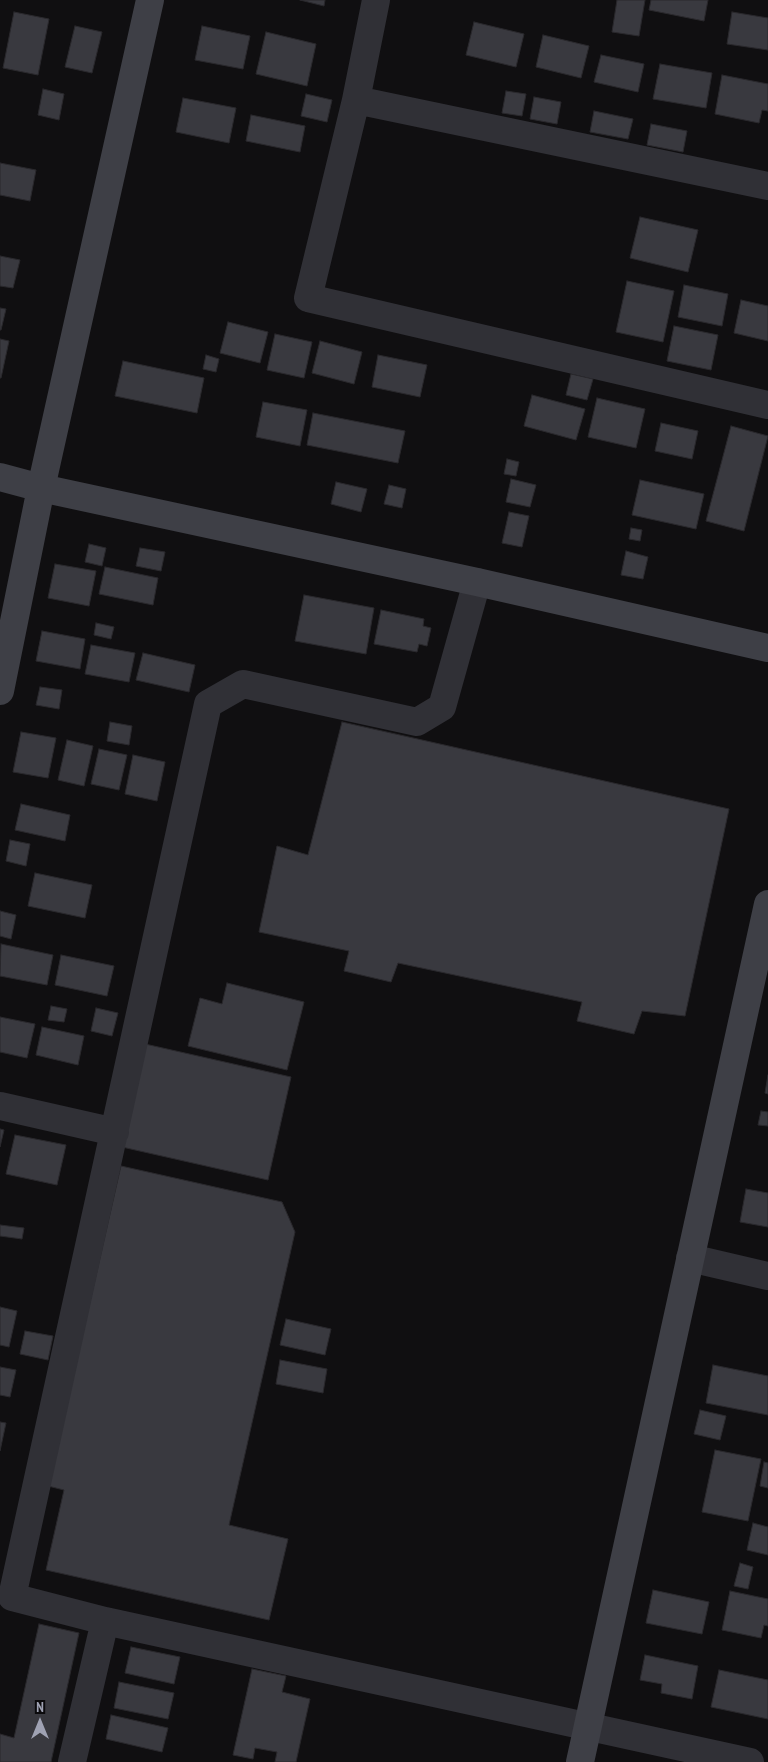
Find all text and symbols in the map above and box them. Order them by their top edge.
north arrow [15,1697,65,1747]
text: N [36,1698,44,1716]

